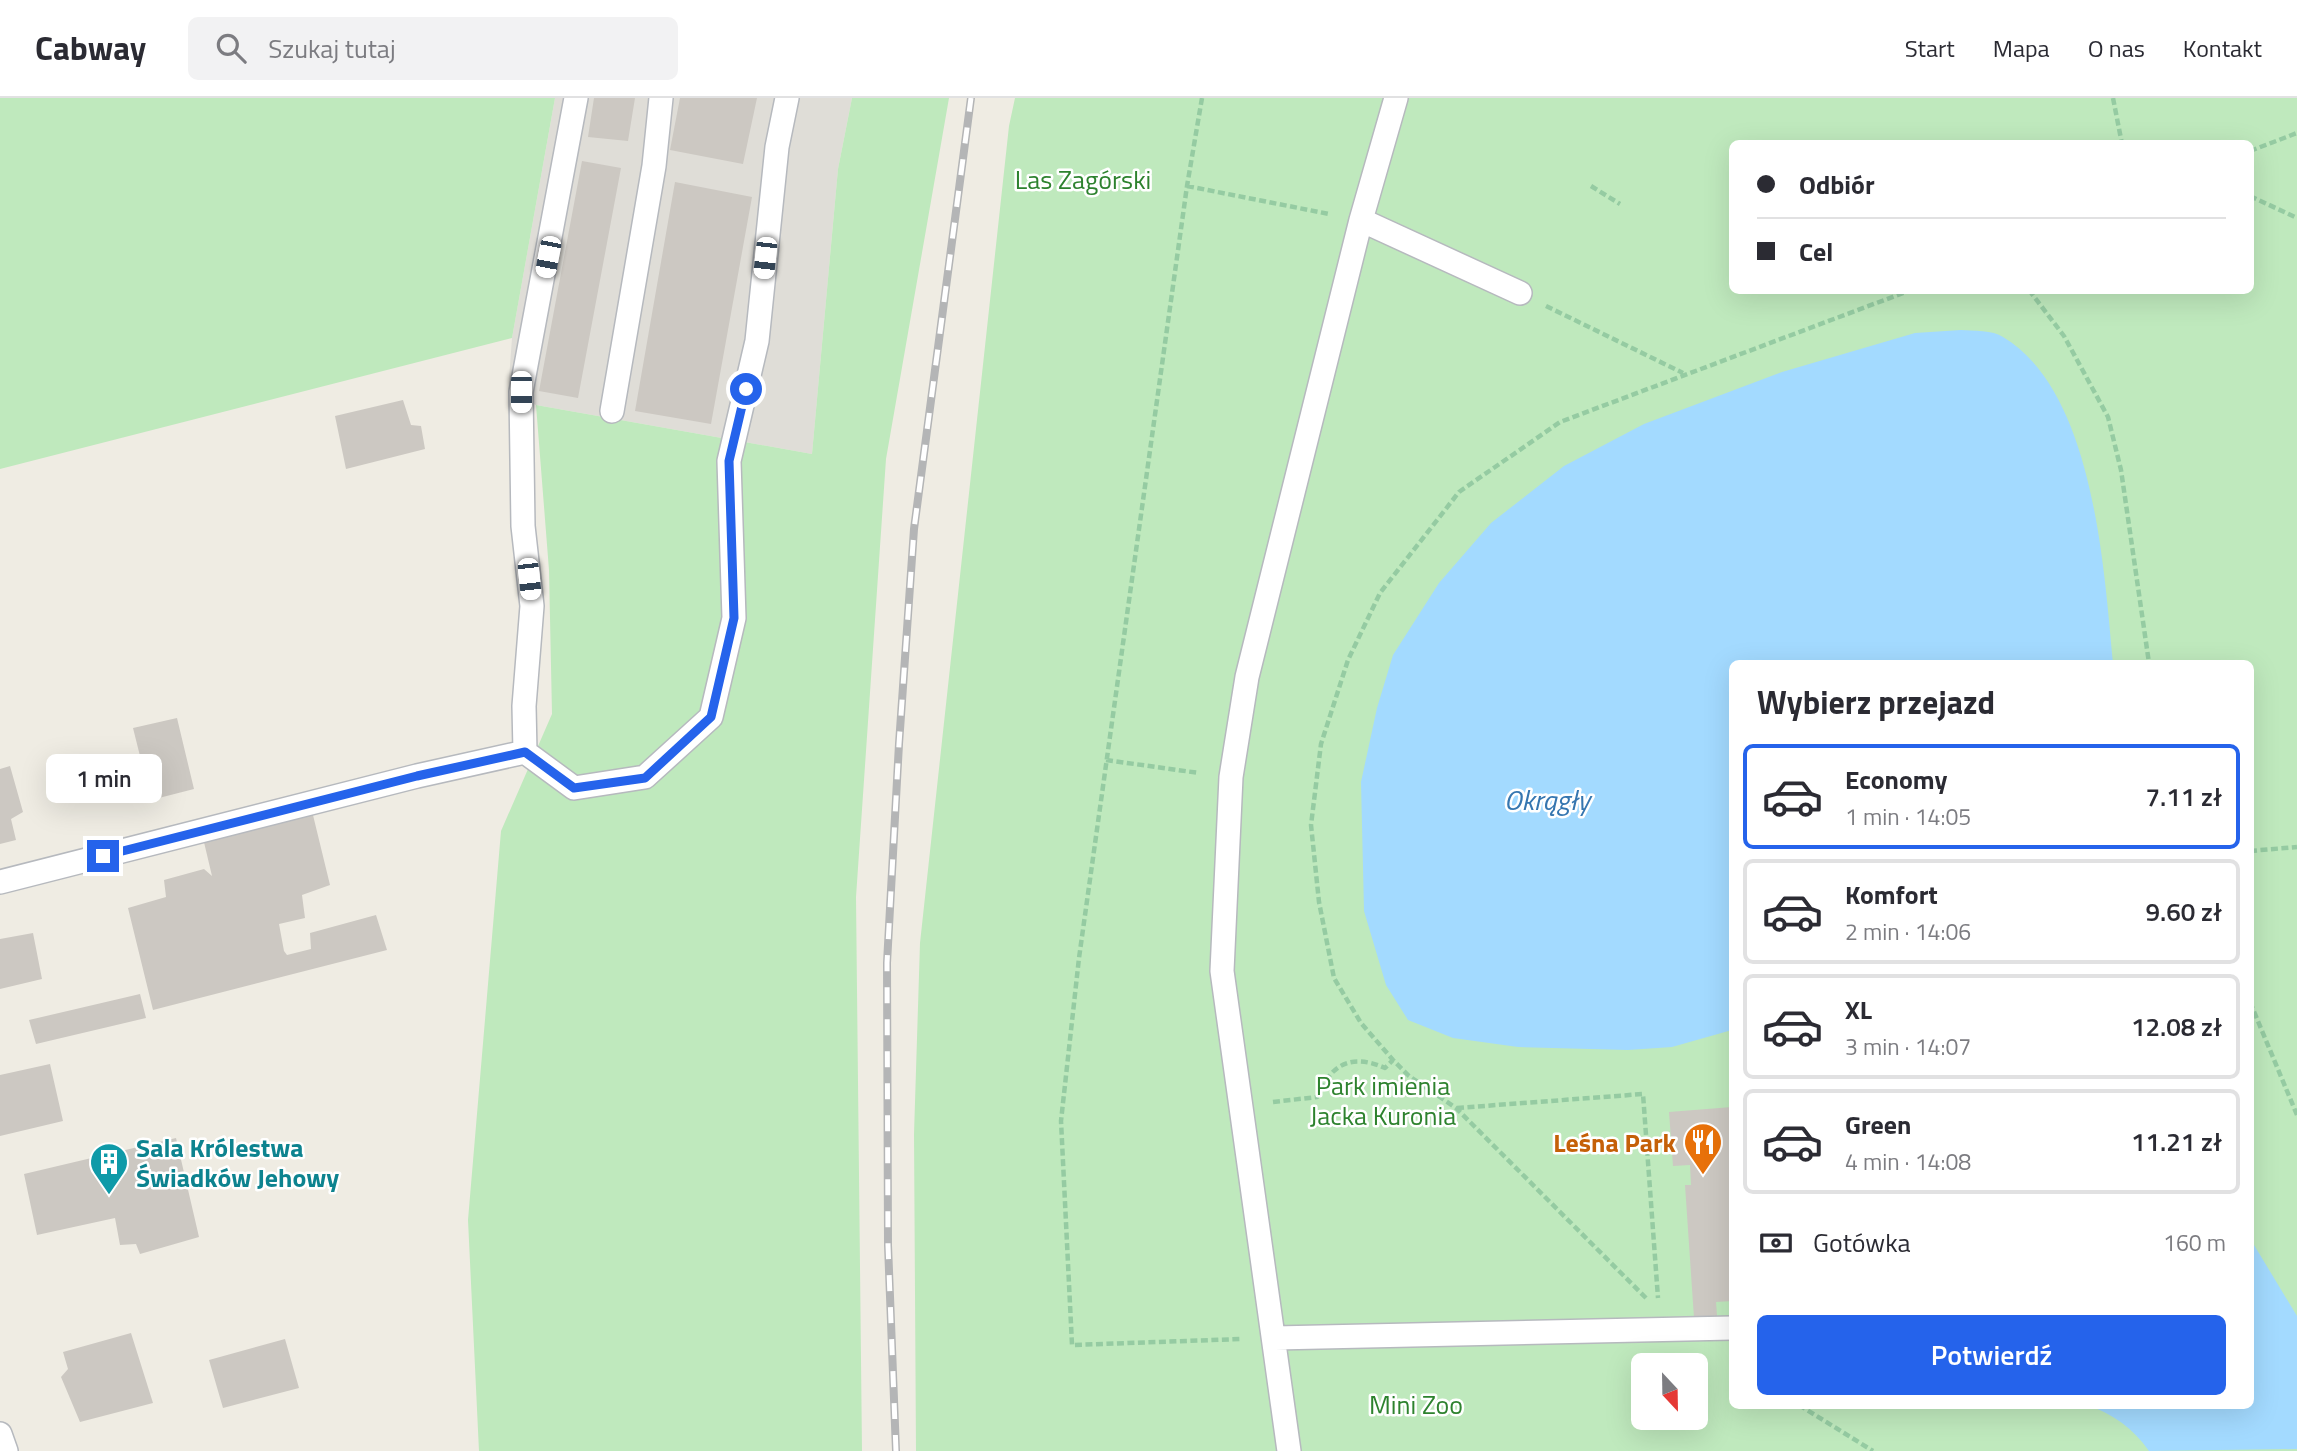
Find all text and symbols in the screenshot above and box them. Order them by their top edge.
search box [188,17,678,80]
text: Cabway [35,23,146,73]
icon: search [212,29,250,67]
text: Szukaj tutaj [268,29,396,68]
text: Start [1905,30,1955,66]
text: Mapa [1993,30,2050,66]
text: O nas [2088,30,2145,66]
text: Kontakt [2183,30,2262,66]
park label: Las Zagórski [1015,160,1151,199]
text: Odbiór [1799,165,1875,204]
text: Cel [1799,232,1833,271]
car [534,234,563,280]
car [753,236,778,280]
car [511,371,532,413]
route start [730,373,762,405]
car [517,557,542,601]
text: Wybierz przejazd [1757,678,1995,726]
callout: 1 min [45,754,161,804]
text: Economy [1845,760,1947,799]
text: 1 min [76,761,132,796]
icon: car [1761,765,1824,828]
text: 7.11 zł [2145,777,2222,816]
water label: Okrągły [1504,778,1593,821]
text: 1 min · 14:05 [1845,799,1971,834]
route end [87,840,119,872]
text: Komfort [1845,875,1938,914]
icon: car [1761,880,1824,943]
text: 9.60 zł [2145,892,2222,931]
text: 2 min · 14:06 [1845,914,1971,949]
text: XL [1845,990,1872,1029]
icon: car [1761,995,1824,1058]
text: 12.08 zł [2131,1007,2222,1046]
text: 3 min · 14:07 [1845,1029,1971,1064]
park label: Park imienia Jacka Kuronia [1310,1066,1456,1135]
text: Green [1845,1105,1911,1144]
icon: car [1761,1110,1824,1173]
restaurant icon: Leśna Park [1682,1121,1724,1176]
text: 11.21 zł [2131,1122,2222,1161]
place label: Leśna Park [1553,1123,1677,1162]
place label: Sala Królestwa Świadków Jehowy [136,1128,339,1197]
building icon: Sala Królestwa Świadków Jehowy [88,1141,130,1196]
text: 4 min · 14:08 [1845,1144,1971,1179]
text: Gotówka [1813,1223,1911,1262]
icon: cash [1757,1224,1795,1262]
text: 160 m [2163,1225,2226,1260]
button: Potwierdź [1757,1315,2226,1395]
north arrow [1631,1353,1708,1430]
map controls [1631,1353,1708,1430]
park label: Mini Zoo [1369,1385,1463,1424]

